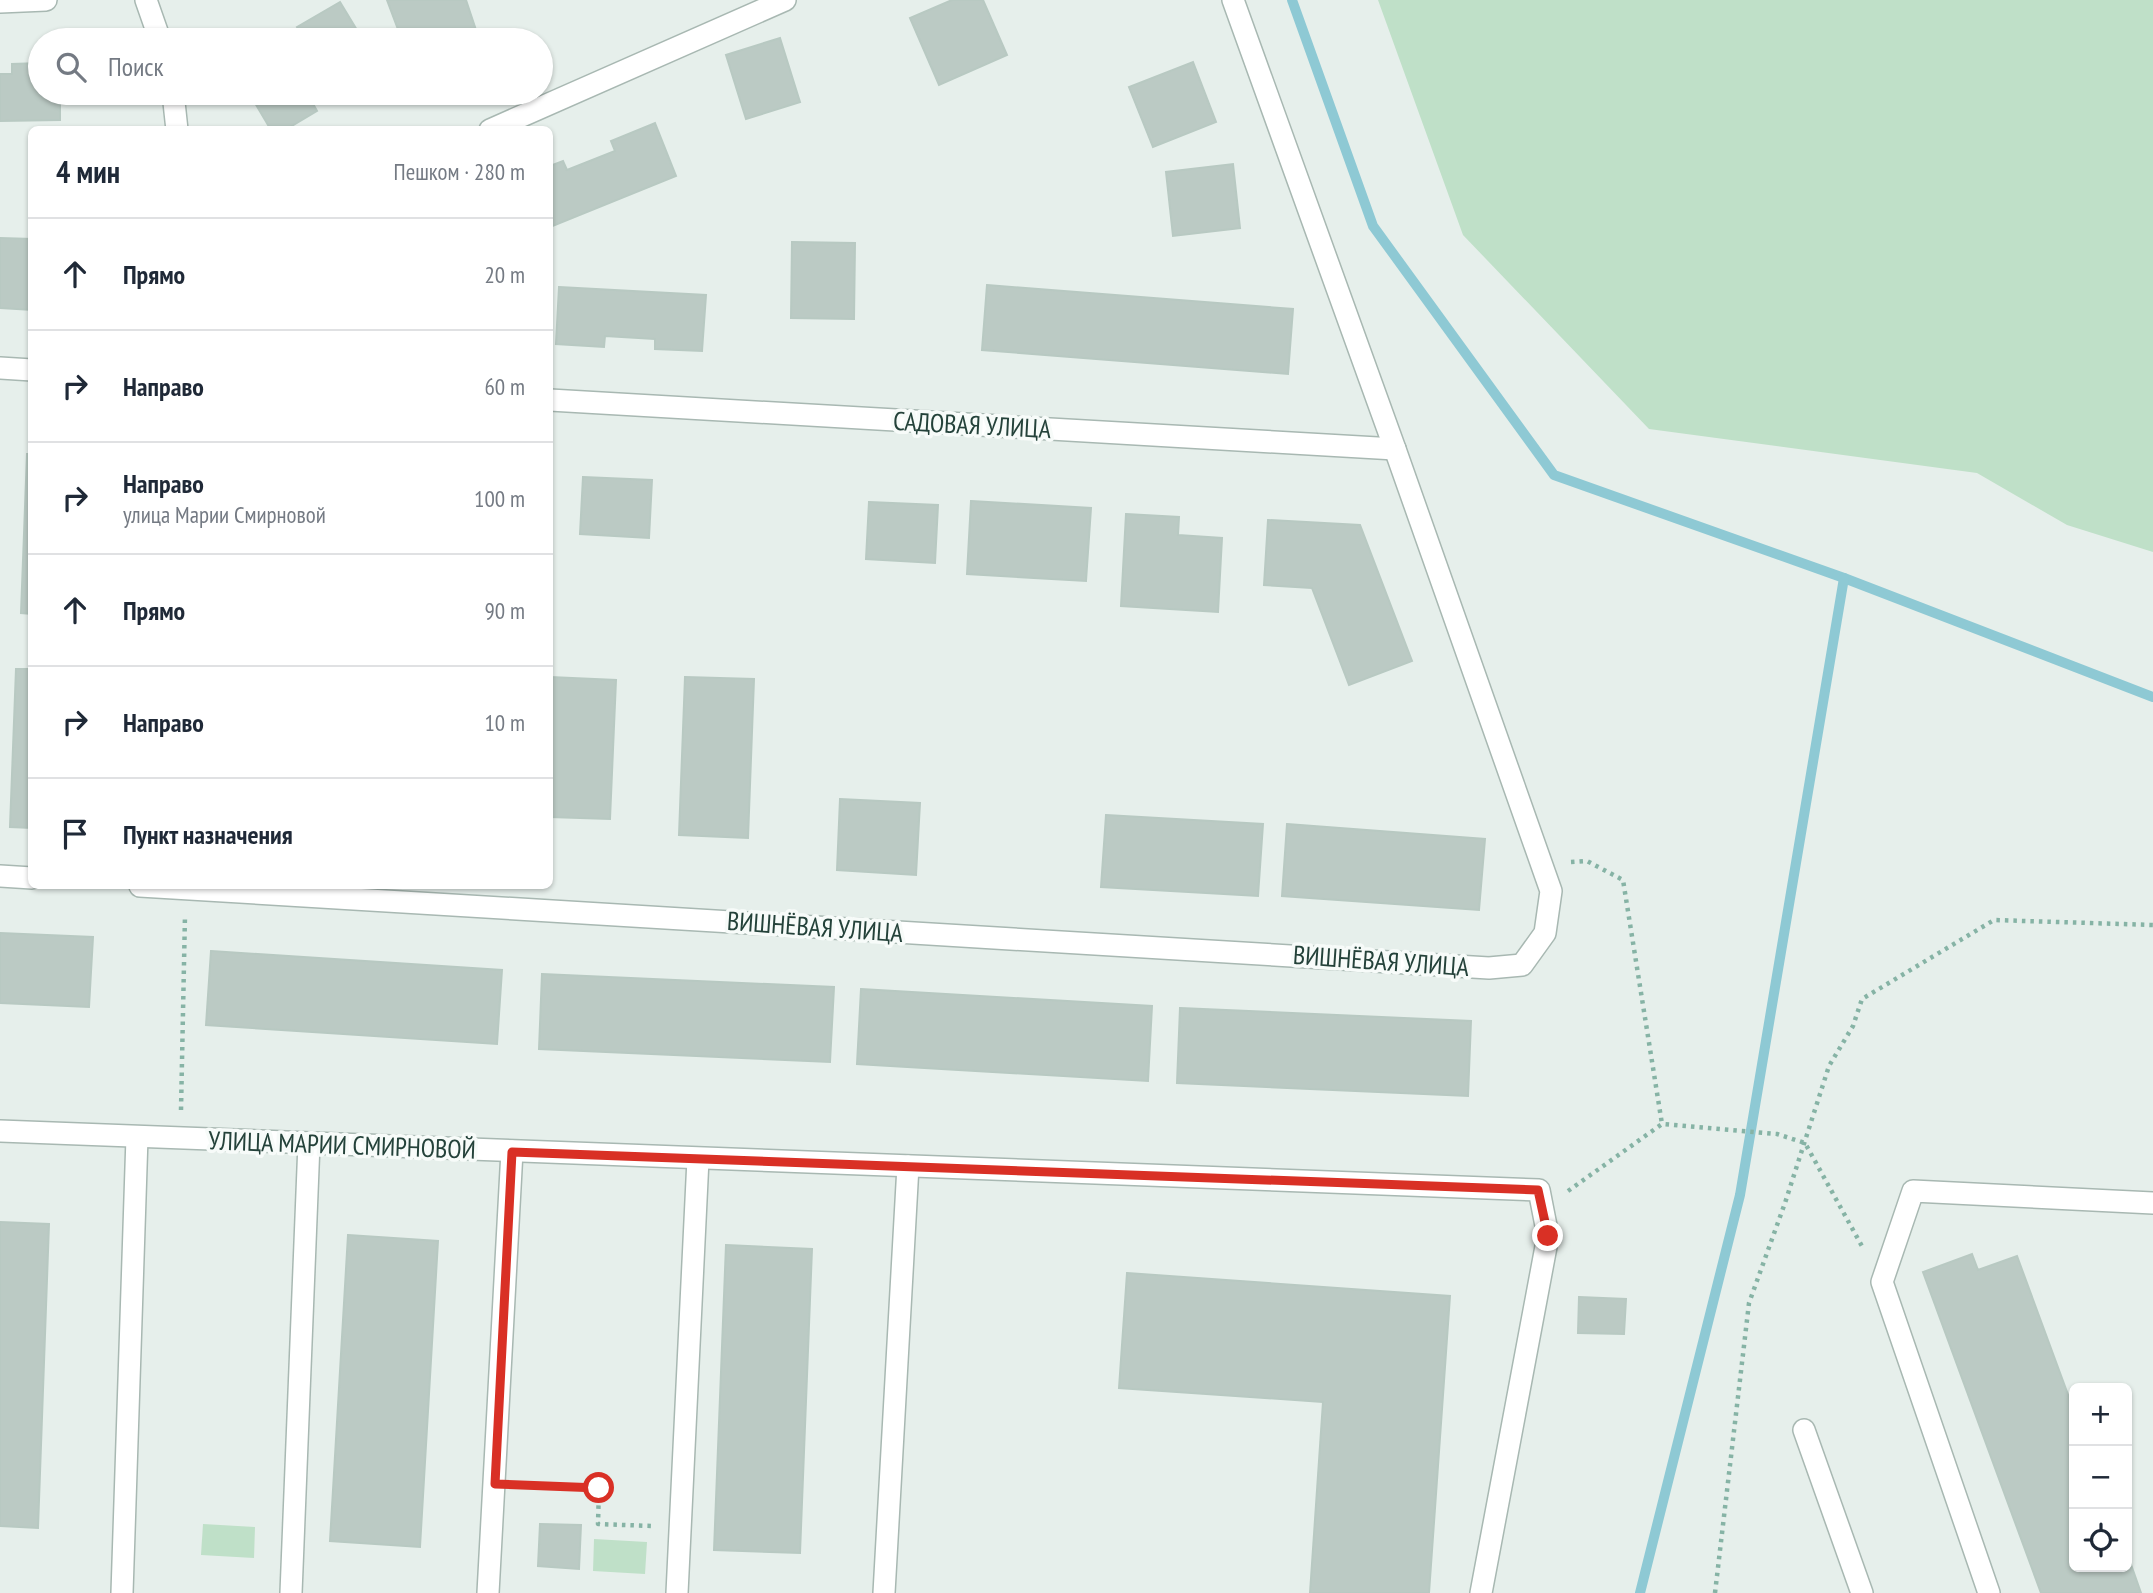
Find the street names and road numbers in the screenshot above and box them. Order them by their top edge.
street label: САДОВАЯ УЛИЦА [892,404,1052,445]
street label: ВИШНЁВАЯ УЛИЦА [726,904,905,949]
street label: ВИШНЁВАЯ УЛИЦА [1292,938,1471,983]
street label: УЛИЦА МАРИИ СМИРНОВОЙ [208,1123,476,1166]

